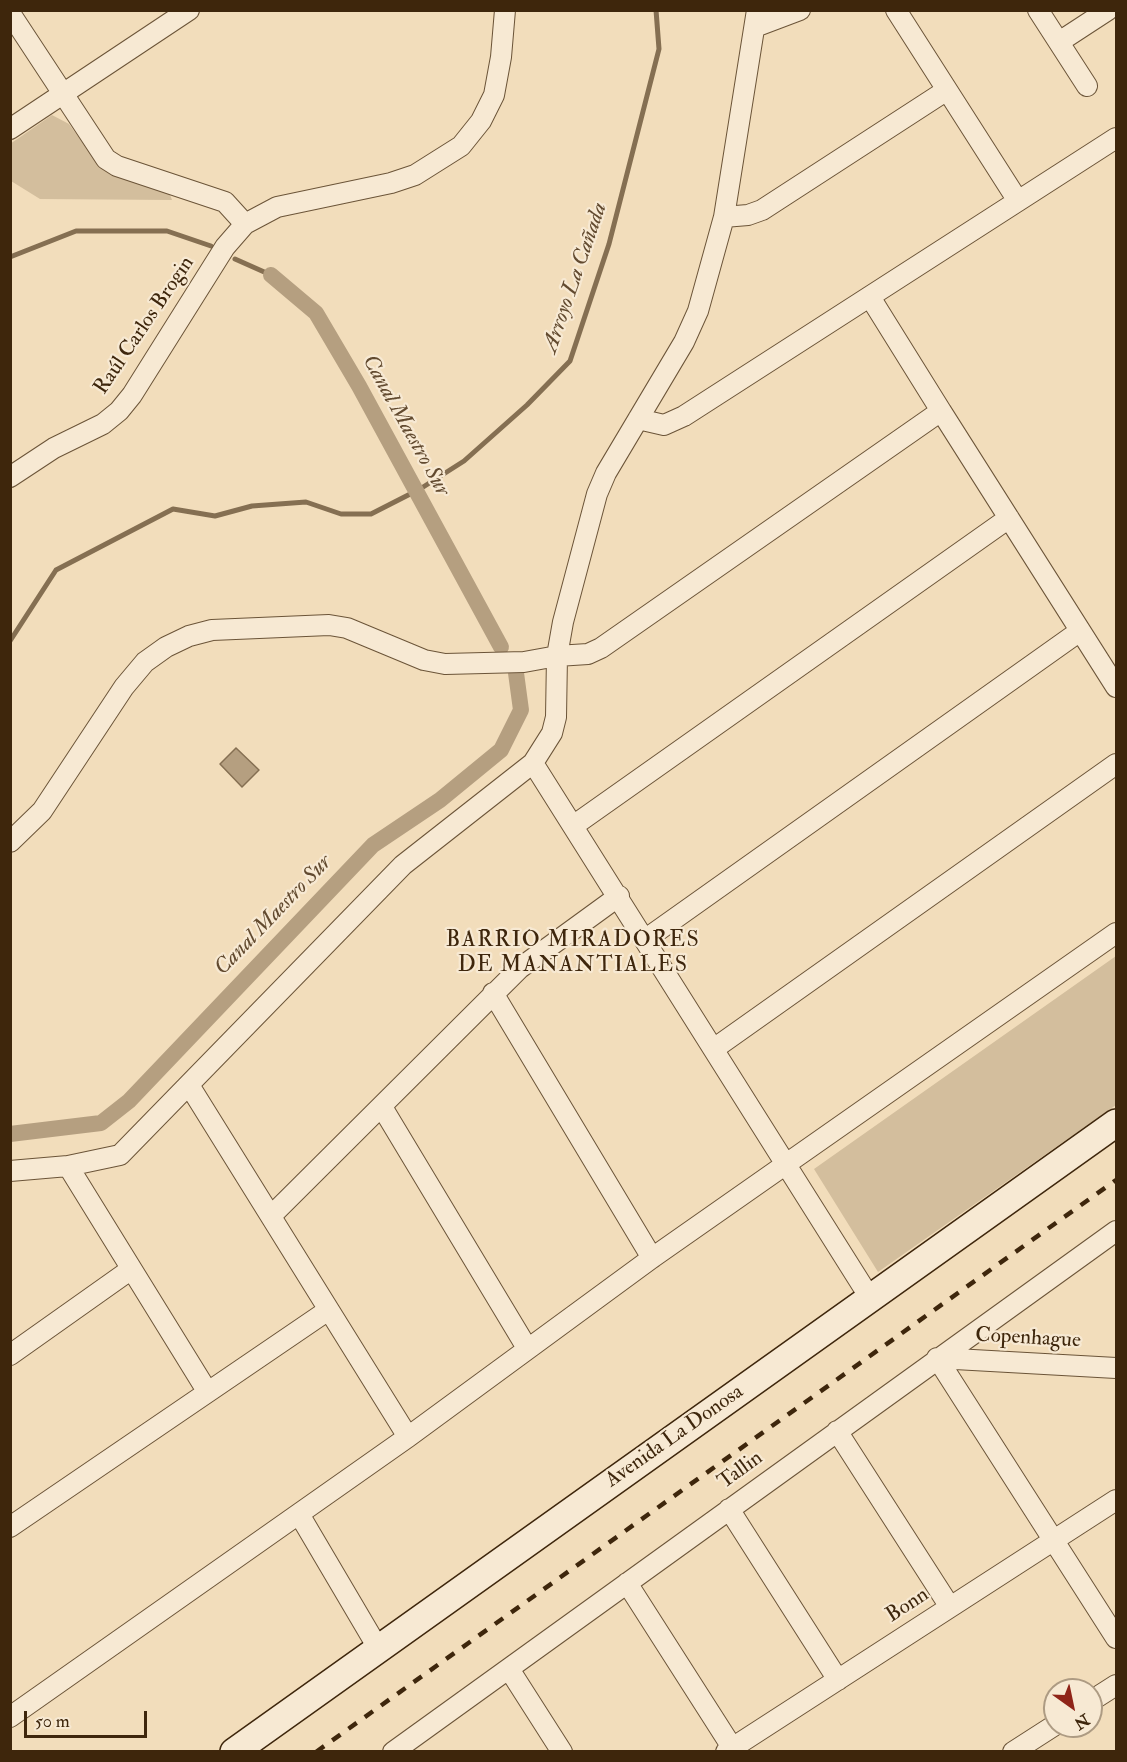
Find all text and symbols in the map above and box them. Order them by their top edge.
water label: Arroyo La Cañada [538,199,614,357]
street label: Raúl Carlos Brogin [89,252,201,400]
water label: Canal Maestro Sur [355,351,455,501]
water label: Canal Maestro Sur [210,850,338,982]
district label: BARRIO MIRADORES DE MANANTIALES [446,928,700,980]
street label: Copenhague [975,1324,1081,1354]
street label: Avenida La Donosa [601,1380,749,1494]
street label: Tallin [714,1446,768,1496]
street label: Bonn [882,1583,934,1629]
north arrow [1043,1678,1103,1738]
scale bar [27,1699,150,1737]
text: N [1070,1709,1093,1734]
text: 50 m [35,1710,70,1733]

